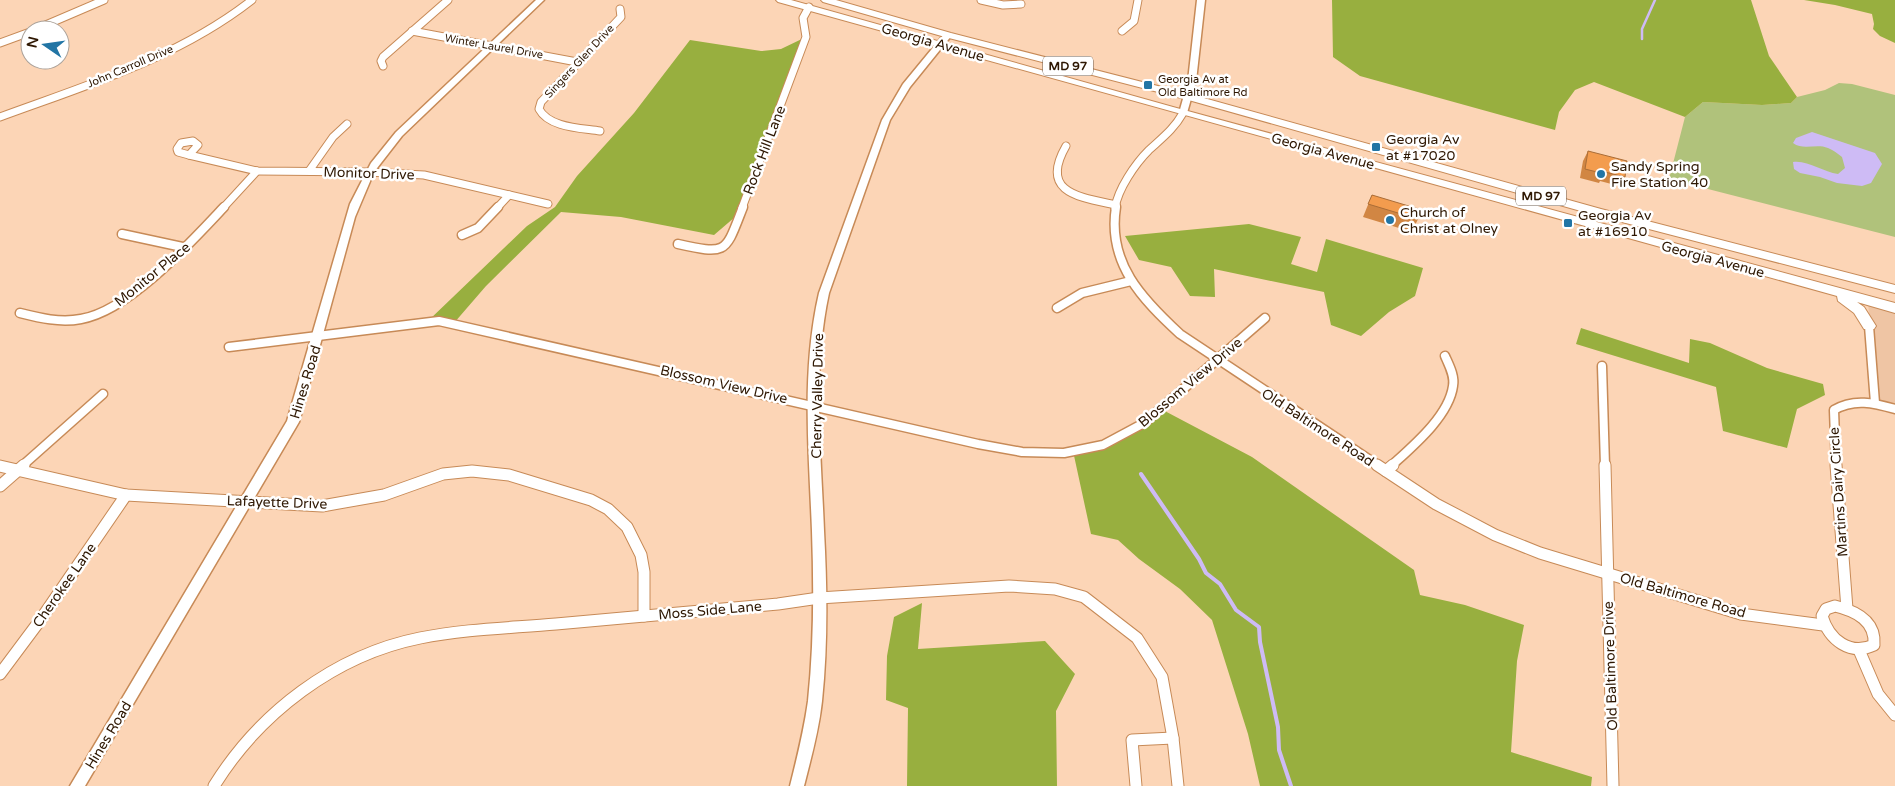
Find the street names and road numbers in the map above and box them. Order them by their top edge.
street label: Georgia Avenue [880,20,986,65]
street label: Singers Glen Drive [542,22,617,101]
street label: Winter Laurel Drive [444,31,544,62]
street label: John Carroll Drive [85,42,175,90]
road number: MD 97 [1043,56,1093,76]
street label: Rock Hill Lane [740,103,789,197]
street label: Georgia Avenue [1269,130,1376,173]
street label: Monitor Drive [323,163,415,184]
road number: MD 97 [1516,187,1566,206]
street label: Georgia Avenue [1659,238,1766,281]
street label: Monitor Place [111,239,194,310]
street label: Cherry Valley Drive [808,333,827,459]
street label: Blossom View Drive [1135,334,1246,431]
street label: Hines Road [286,343,325,421]
street label: Blossom View Drive [659,362,789,407]
street label: Old Baltimore Road [1258,385,1377,470]
street label: Martins Dairy Circle [1825,426,1852,557]
street label: Lafayette Drive [226,492,328,513]
street label: Cherokee Lane [29,540,100,631]
street label: Old Baltimore Road [1618,569,1748,622]
street label: Moss Side Lane [658,598,763,623]
street label: Old Baltimore Drive [1600,601,1621,731]
street label: Hines Road [82,698,135,772]

